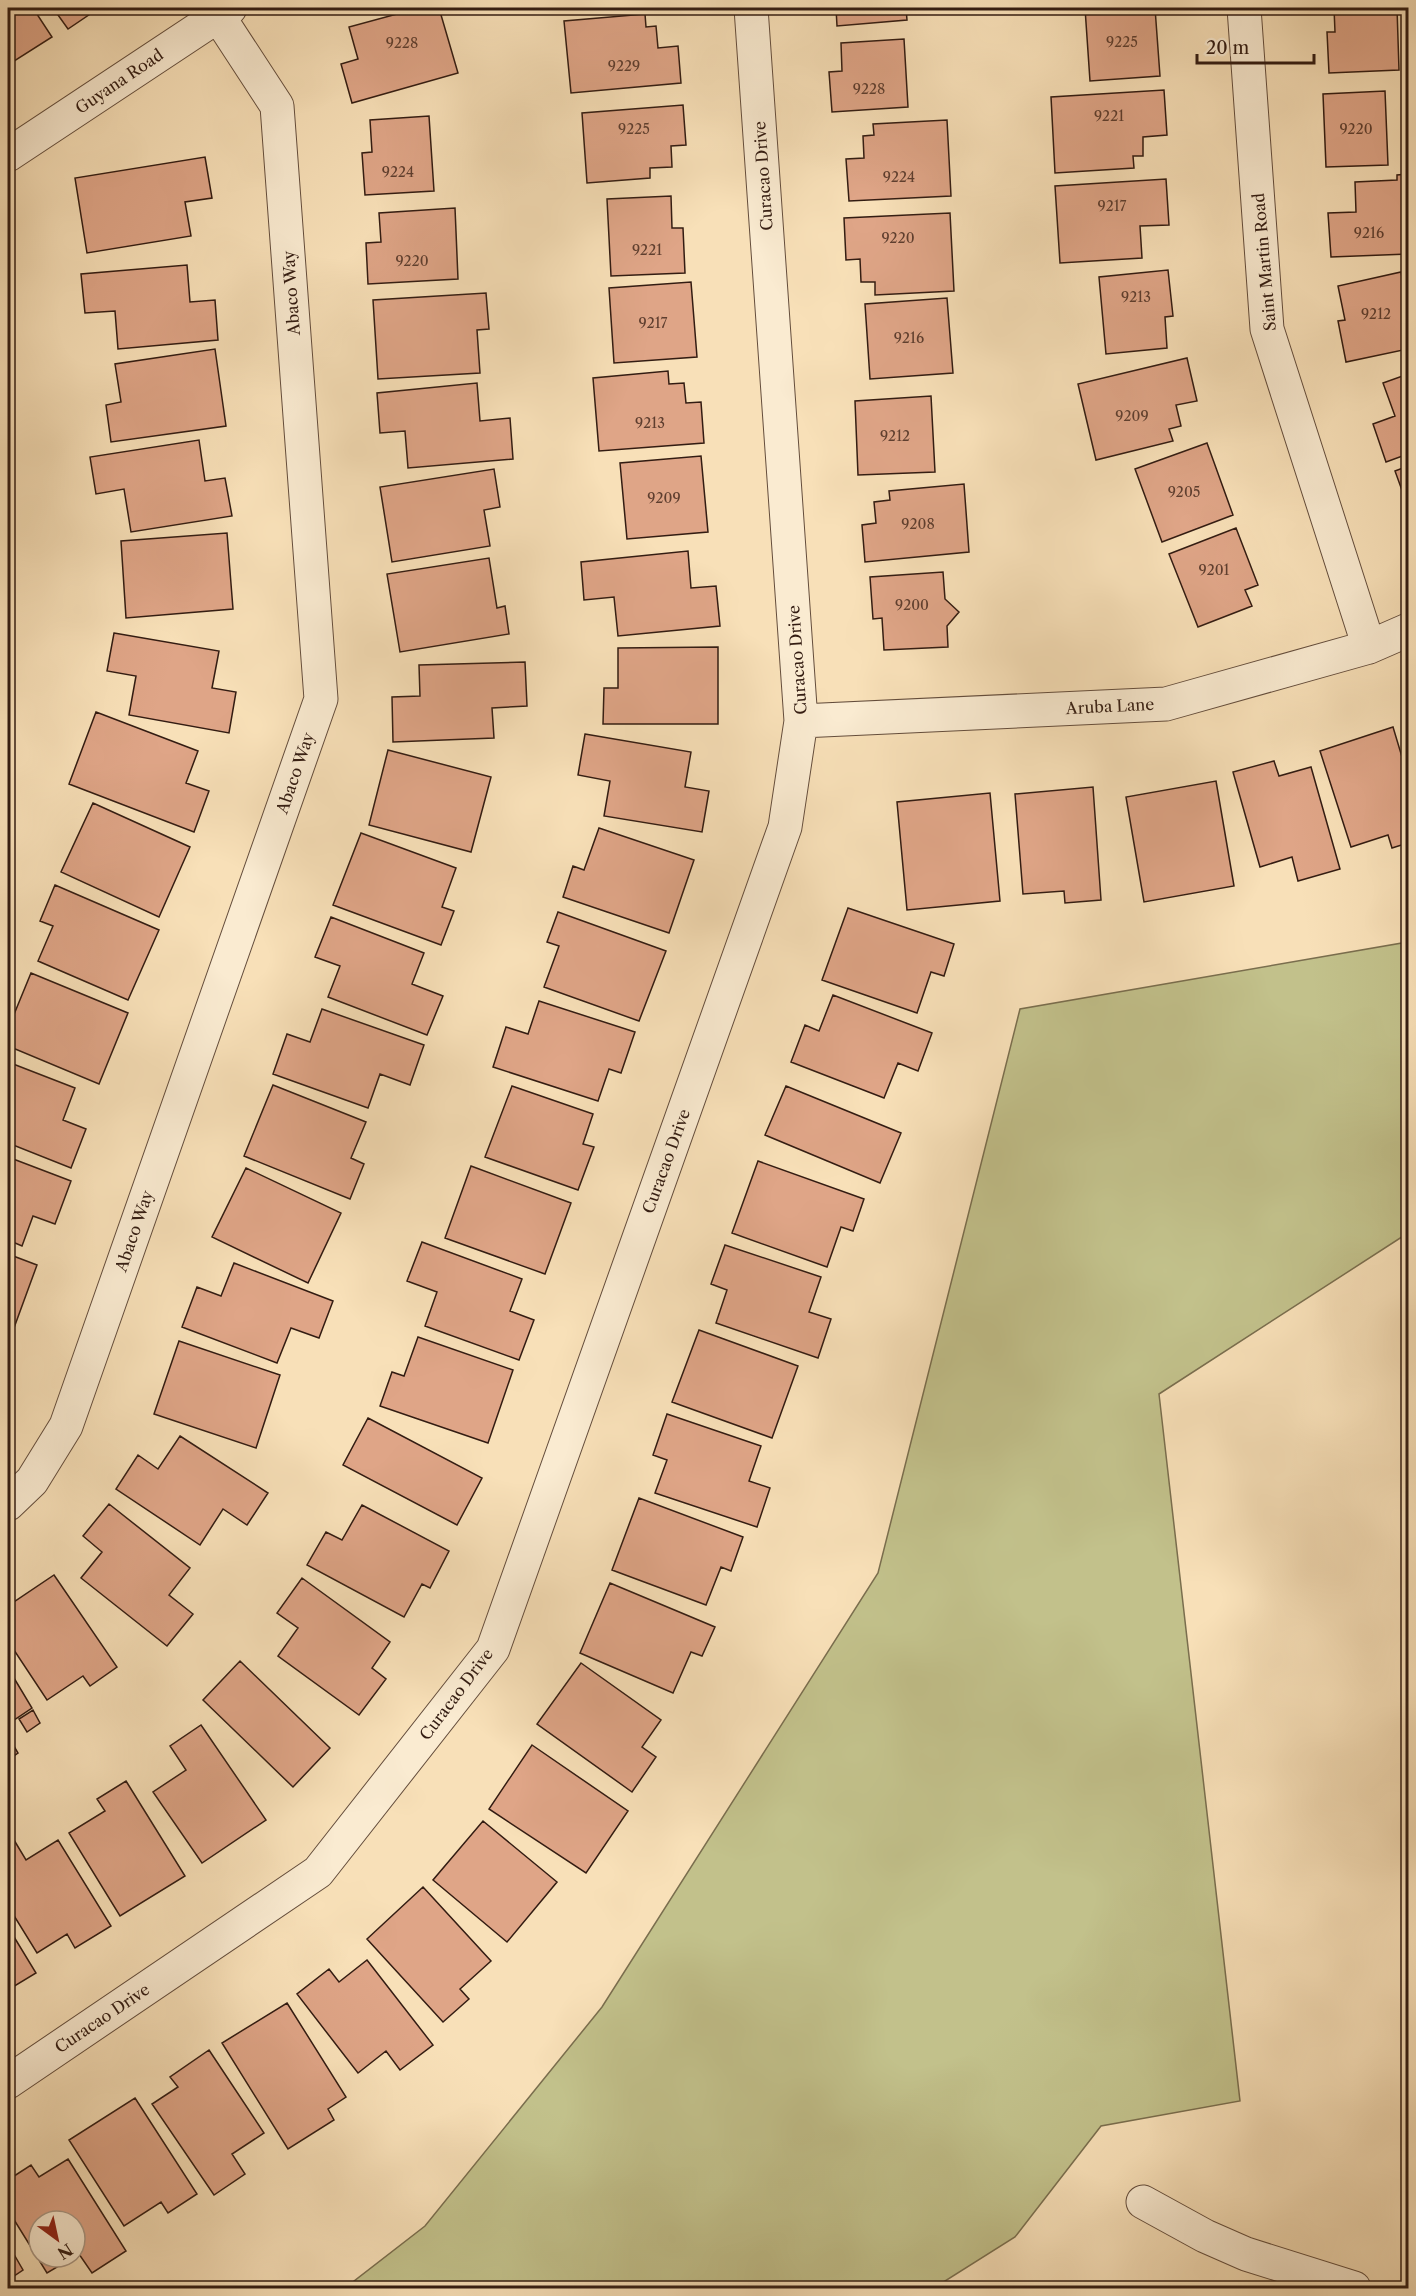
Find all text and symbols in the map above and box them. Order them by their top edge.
scale bar [1197,27,1314,65]
house number: 9225 [1106,33,1138,51]
house number: 9228 [386,34,418,52]
text: 20 m [1206,37,1250,59]
street label: Guyana Road [71,44,167,118]
house number: 9229 [608,57,640,75]
house number: 9228 [853,80,885,98]
house number: 9221 [1094,107,1124,125]
house number: 9225 [618,120,650,138]
house number: 9220 [1339,120,1373,138]
street label: Curacao Drive [749,121,777,231]
house number: 9224 [382,163,414,181]
house number: 9224 [883,168,915,186]
street label: Saint Martin Road [1248,192,1280,332]
house number: 9217 [1097,197,1127,215]
house number: 9216 [1354,224,1384,242]
house number: 9220 [881,229,915,247]
house number: 9221 [632,241,662,259]
street label: Abaco Way [278,249,304,337]
house number: 9220 [395,252,429,270]
house number: 9213 [1121,288,1151,306]
house number: 9212 [1361,305,1391,323]
house number: 9217 [638,314,668,332]
house number: 9216 [894,329,924,347]
house number: 9209 [1115,407,1149,425]
house number: 9213 [635,414,665,432]
house number: 9212 [880,427,910,445]
house number: 9205 [1168,483,1200,501]
house number: 9209 [647,489,681,507]
house number: 9208 [901,515,935,533]
house number: 9201 [1198,561,1230,579]
house number: 9200 [895,596,929,614]
street label: Curacao Drive [783,605,811,715]
street label: Aruba Lane [1064,694,1155,718]
street label: Abaco Way [271,729,319,817]
street label: Curacao Drive [638,1106,694,1216]
street label: Abaco Way [110,1187,158,1275]
street label: Curacao Drive [415,1644,497,1744]
street label: Curacao Drive [51,1979,153,2057]
north arrow [27,2209,87,2269]
text: N [54,2239,76,2264]

